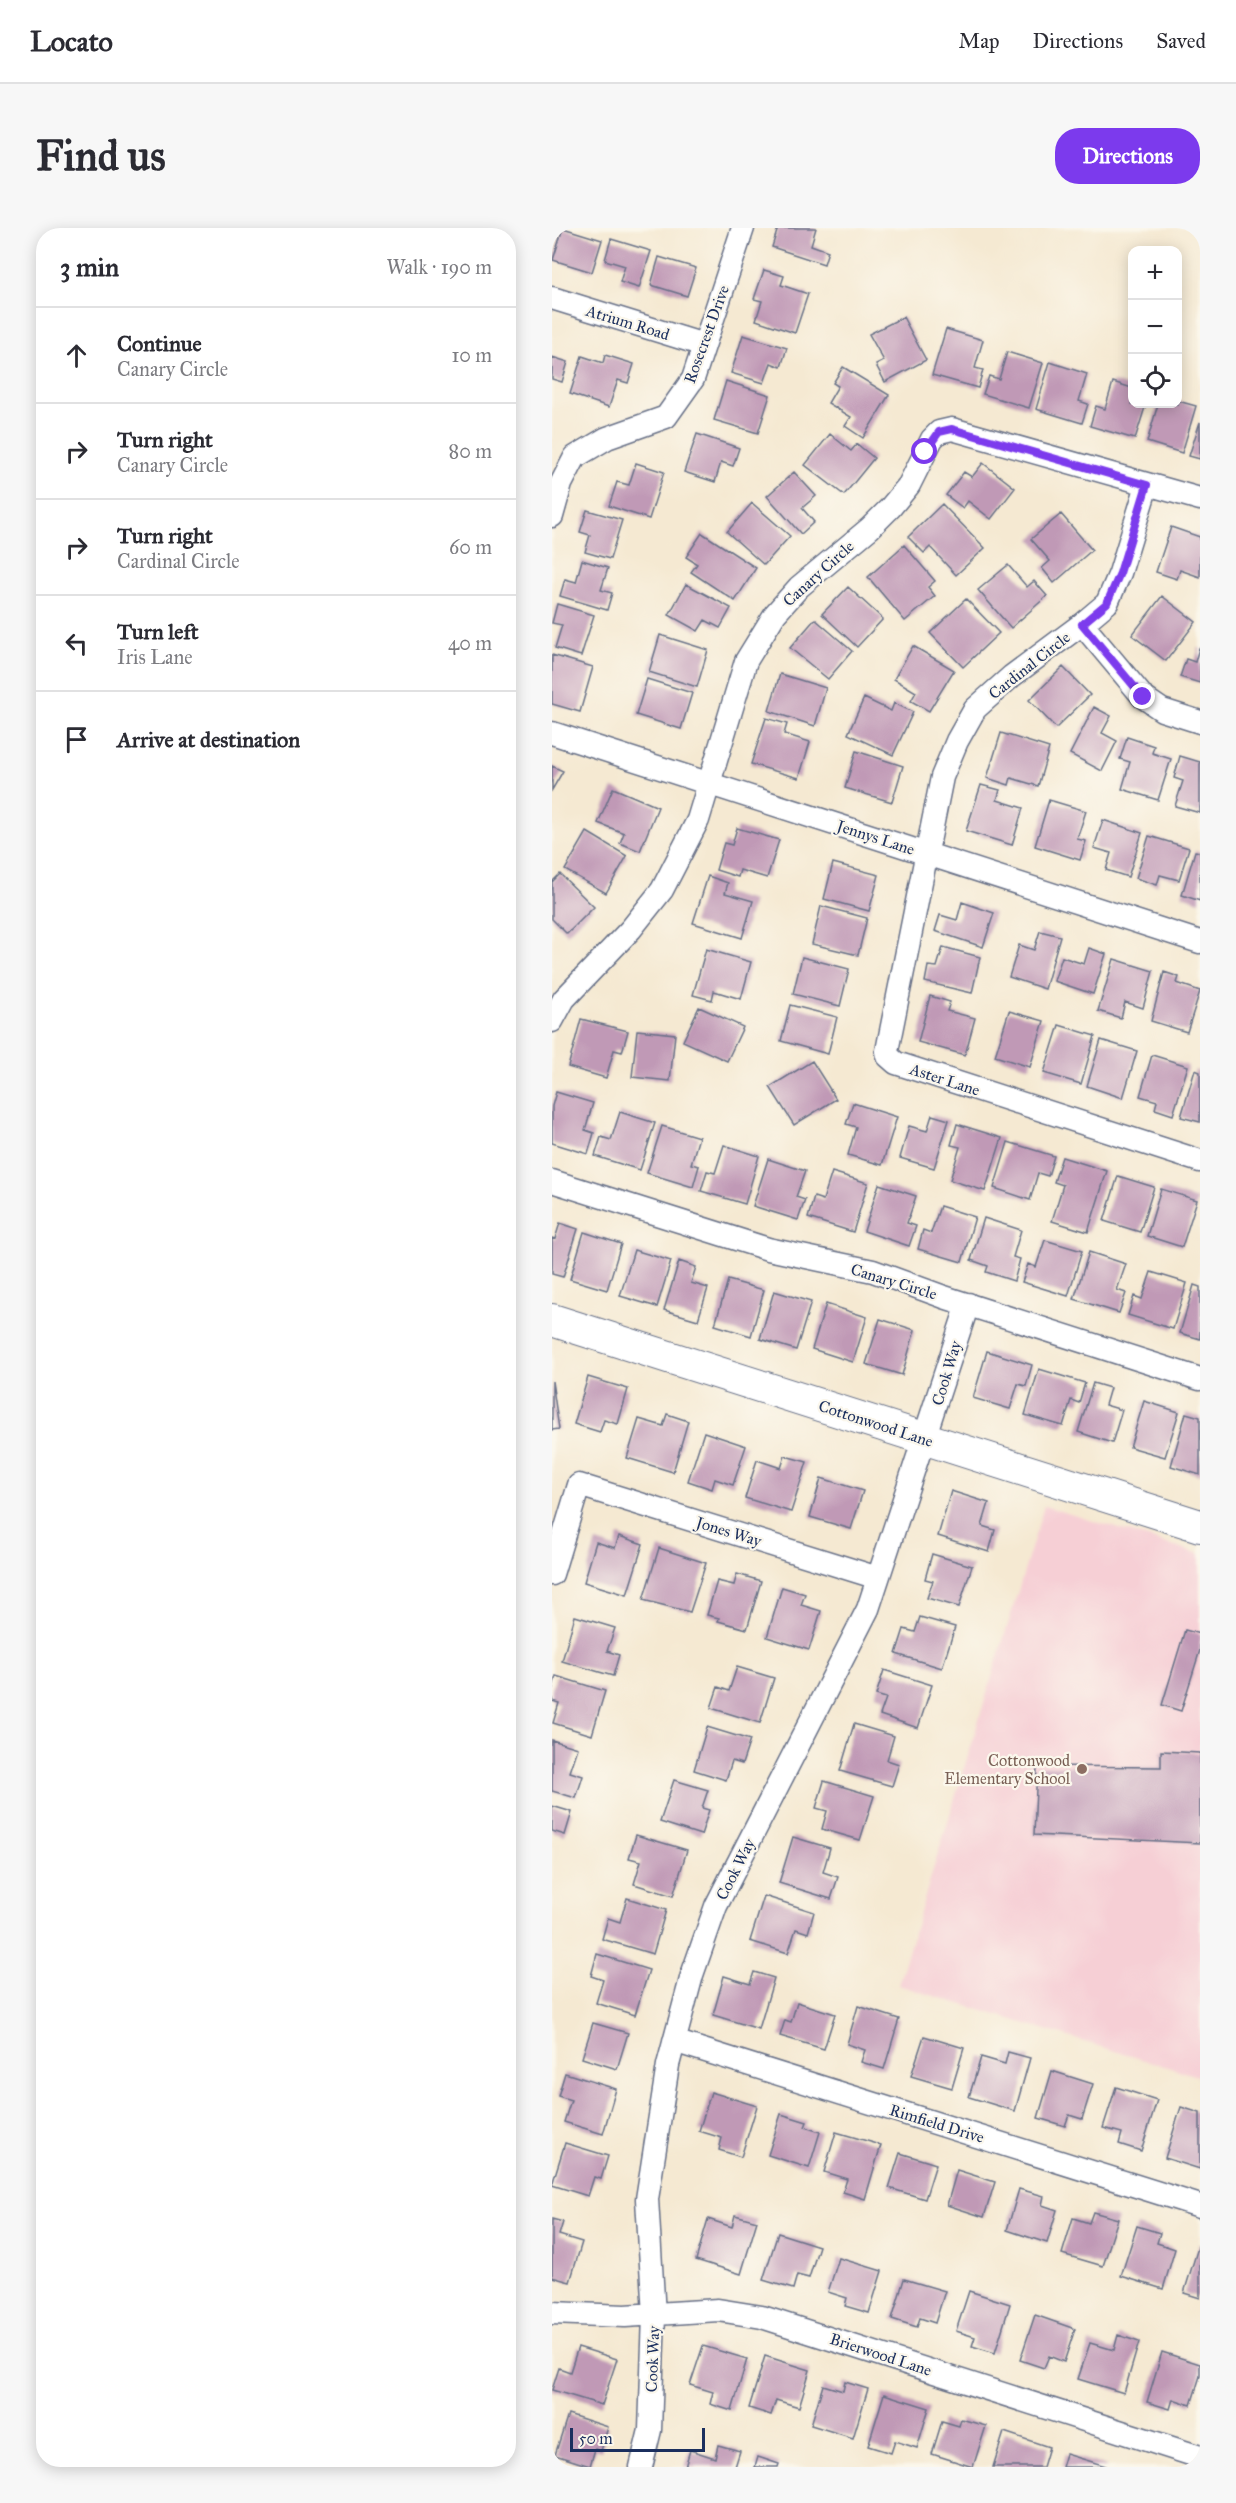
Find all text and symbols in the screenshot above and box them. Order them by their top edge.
text: Locato [30,24,113,59]
text: Map [959,28,1000,54]
text: Directions [1033,28,1123,54]
text: Saved [1156,28,1206,54]
button: Directions [1055,128,1200,184]
text: Find us [36,130,166,182]
map controls [1128,246,1182,408]
button: + [1128,246,1182,300]
text: 3 min [60,251,119,283]
text: Walk · 190 m [387,255,492,279]
street label: Rosecrest Drive [680,282,733,386]
button: − [1128,300,1182,354]
street label: Atrium Road [583,301,672,344]
text: Continue [117,330,202,357]
icon: ahead [60,339,93,372]
text: 10 m [451,343,492,367]
button: locate [1128,354,1182,408]
text: Canary Circle [117,357,228,381]
text: Turn right [117,426,213,453]
icon: right [60,435,93,468]
route start [911,438,937,464]
text: 80 m [449,439,492,463]
text: Canary Circle [117,453,228,477]
text: Turn right [117,522,213,549]
icon: right [60,531,93,564]
text: 60 m [449,535,492,559]
street label: Canary Circle [779,536,858,610]
text: Cardinal Circle [117,549,240,573]
text: Turn left [117,618,199,645]
icon: left [60,627,93,660]
street label: Cardinal Circle [985,627,1074,703]
text: 40 m [448,631,492,655]
text: Iris Lane [117,645,193,669]
route end [1129,683,1155,709]
icon: arrive [60,723,93,756]
text: Arrive at destination [117,726,300,753]
street label: Jennys Lane [832,815,917,860]
street label: Aster Lane [907,1059,982,1100]
street label: Canary Circle [849,1259,939,1304]
street label: Cook Way [928,1338,965,1408]
street label: Cottonwood Lane [816,1396,936,1451]
street label: Jones Way [692,1512,764,1552]
place label: Cottonwood Elementary School [944,1751,1071,1788]
marker: Cottonwood Elementary School [1075,1762,1089,1776]
street label: Cook Way [712,1835,759,1903]
street label: Rimfield Drive [887,2100,987,2147]
street label: Cook Way [642,2325,663,2393]
street label: Brierwood Lane [828,2329,934,2380]
scale bar [570,2425,705,2452]
text: 50 m [579,2429,613,2448]

